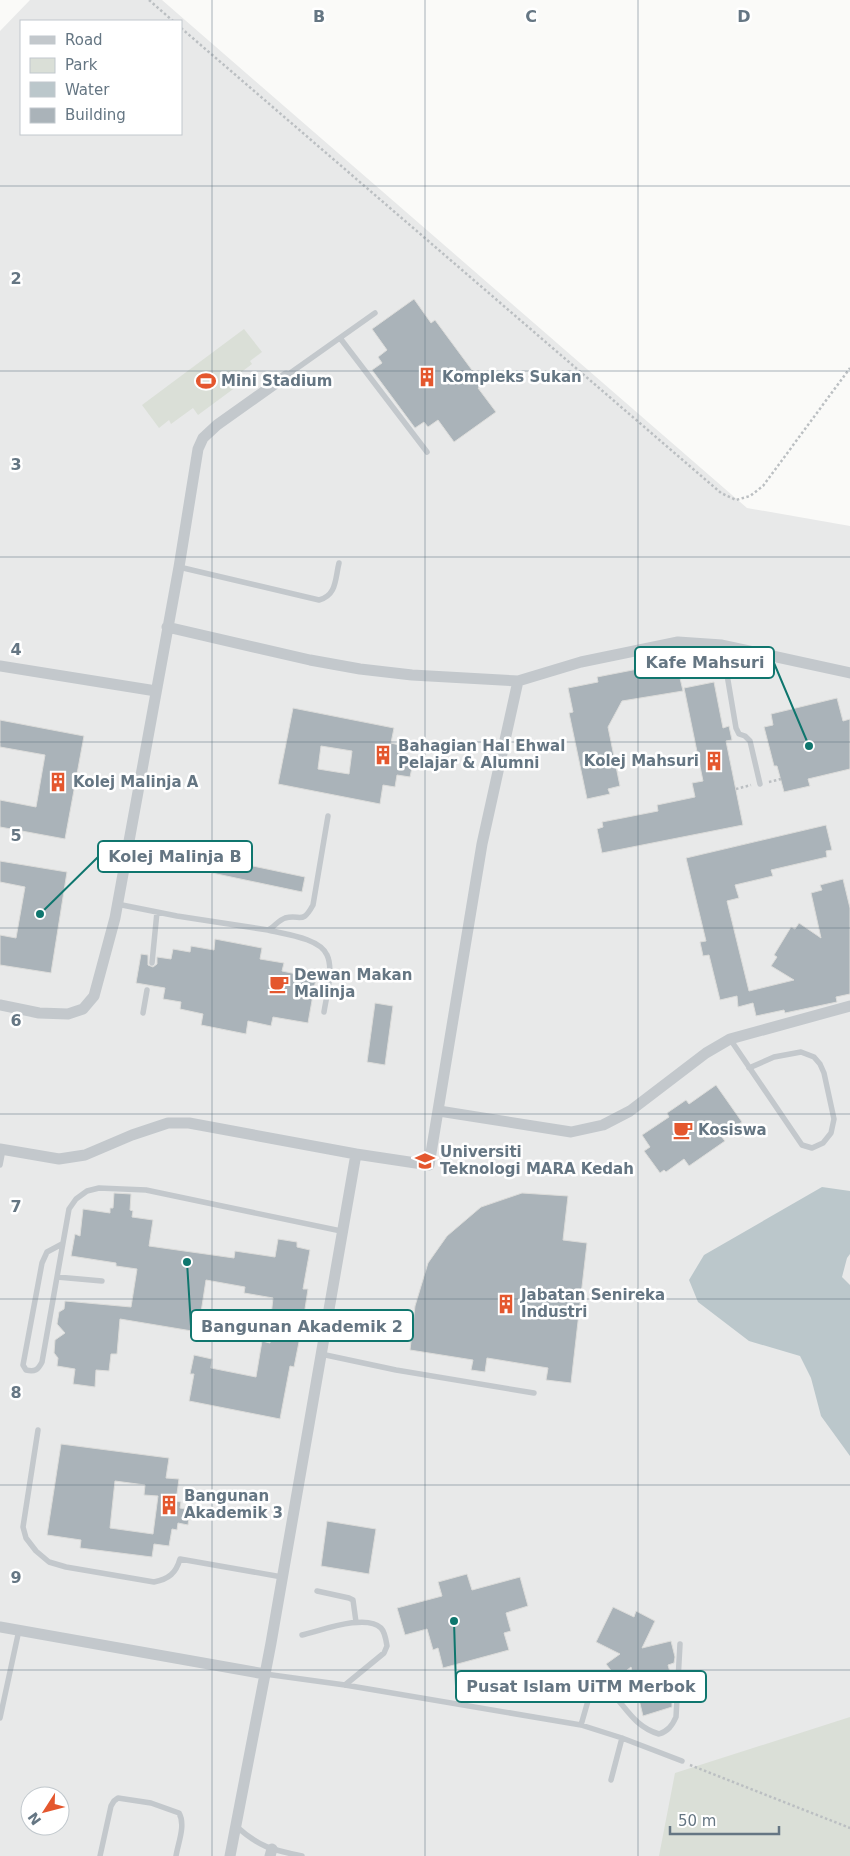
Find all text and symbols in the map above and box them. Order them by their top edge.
text: B [313,7,325,26]
text: C [525,7,537,26]
text: D [737,7,751,26]
legend [20,20,182,135]
text: Road [65,31,103,49]
text: Park [65,56,98,74]
text: Water [65,81,110,99]
text: Building [65,106,126,124]
text: 2 [10,269,22,288]
building icon: Kompleks Sukan [416,366,438,388]
place label: Kompleks Sukan [442,368,582,386]
sports icon: Mini Stadium [195,370,217,392]
place label: Mini Stadium [221,372,332,390]
text: 3 [10,455,22,474]
text: 4 [10,640,22,659]
callout: Kafe Mahsuri [635,647,774,678]
text: Kafe Mahsuri [646,653,764,672]
place label: Bahagian Hal Ehwal Pelajar & Alumni [398,737,565,772]
building icon: Bahagian Hal Ehwal Pelajar & Alumni [372,744,394,766]
building icon: Kolej Mahsuri [703,750,725,772]
place label: Kolej Mahsuri [584,752,699,770]
building icon: Kolej Malinja A [47,771,69,793]
place label: Kolej Malinja A [73,773,199,791]
text: 5 [10,826,22,845]
callout: Kolej Malinja B [98,841,252,872]
text: Kolej Malinja B [108,847,242,866]
place label: Dewan Makan Malinja [294,966,412,1001]
cafe icon: Dewan Makan Malinja [268,973,290,995]
text: 6 [10,1011,22,1030]
cafe icon: Kosiswa [672,1119,694,1141]
place label: Kosiswa [698,1121,767,1139]
place label: Universiti Teknologi MARA Kedah [440,1143,634,1178]
school or university icon: Universiti Teknologi MARA Kedah [414,1150,436,1172]
text: 7 [10,1197,22,1216]
place label: Jabatan Senireka Industri [520,1286,665,1321]
building icon: Jabatan Senireka Industri [495,1293,517,1315]
callout: Bangunan Akademik 2 [191,1310,413,1341]
text: Bangunan Akademik 2 [201,1317,403,1336]
text: 8 [10,1383,22,1402]
place label: Bangunan Akademik 3 [184,1487,283,1522]
building icon: Bangunan Akademik 3 [158,1494,180,1516]
text: 9 [10,1568,22,1587]
callout: Pusat Islam UiTM Merbok [456,1671,706,1702]
text: Pusat Islam UiTM Merbok [466,1677,696,1696]
north arrow [20,1786,70,1836]
scale bar [670,1804,779,1836]
text: N [25,1809,44,1828]
text: 50 m [678,1812,716,1830]

